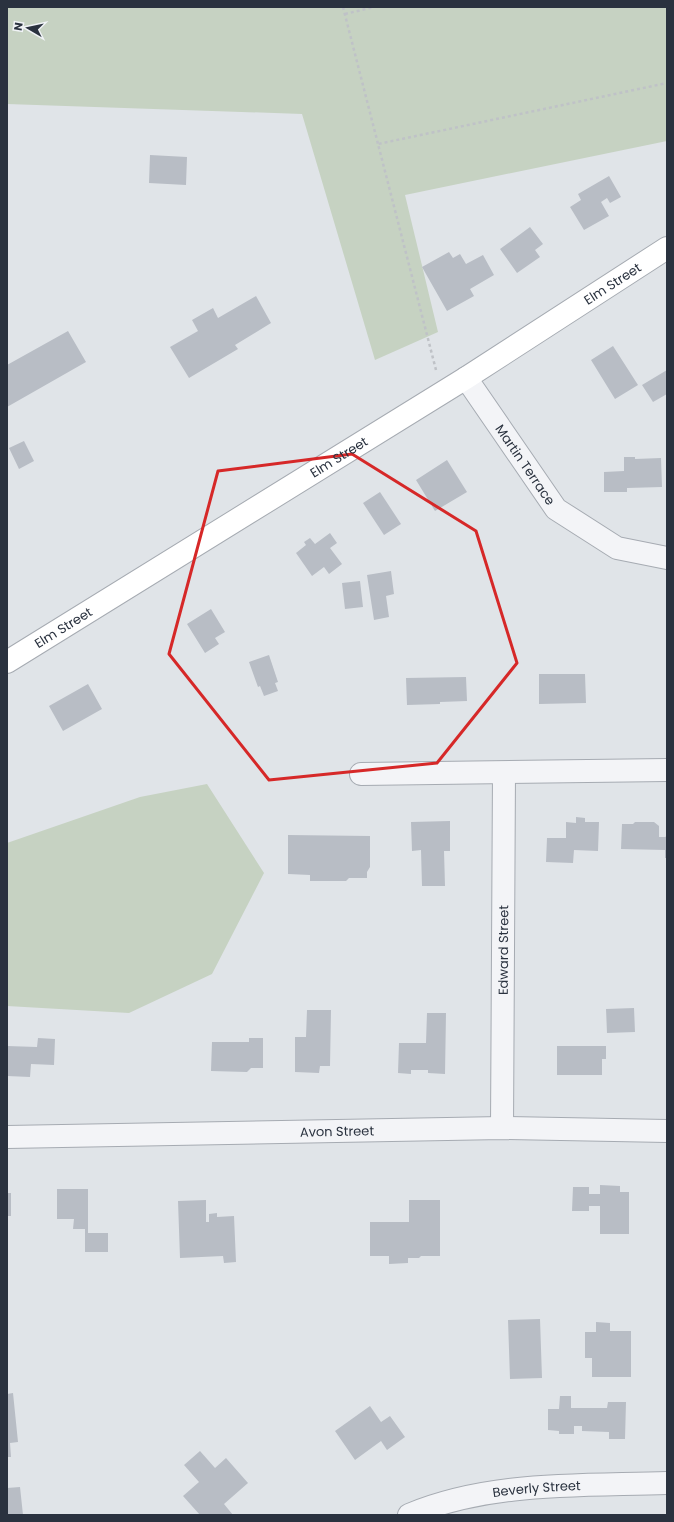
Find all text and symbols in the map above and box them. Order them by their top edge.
north arrow [8,8,48,48]
text: N [10,21,27,32]
street label: Elm Street [580,258,645,309]
street label: Martin Terrace [491,421,560,509]
street label: Elm Street [306,432,372,482]
street label: Elm Street [31,602,96,653]
street label: Edward Street [494,905,513,995]
street label: Avon Street [300,1121,375,1142]
street label: Beverly Street [491,1476,581,1502]

